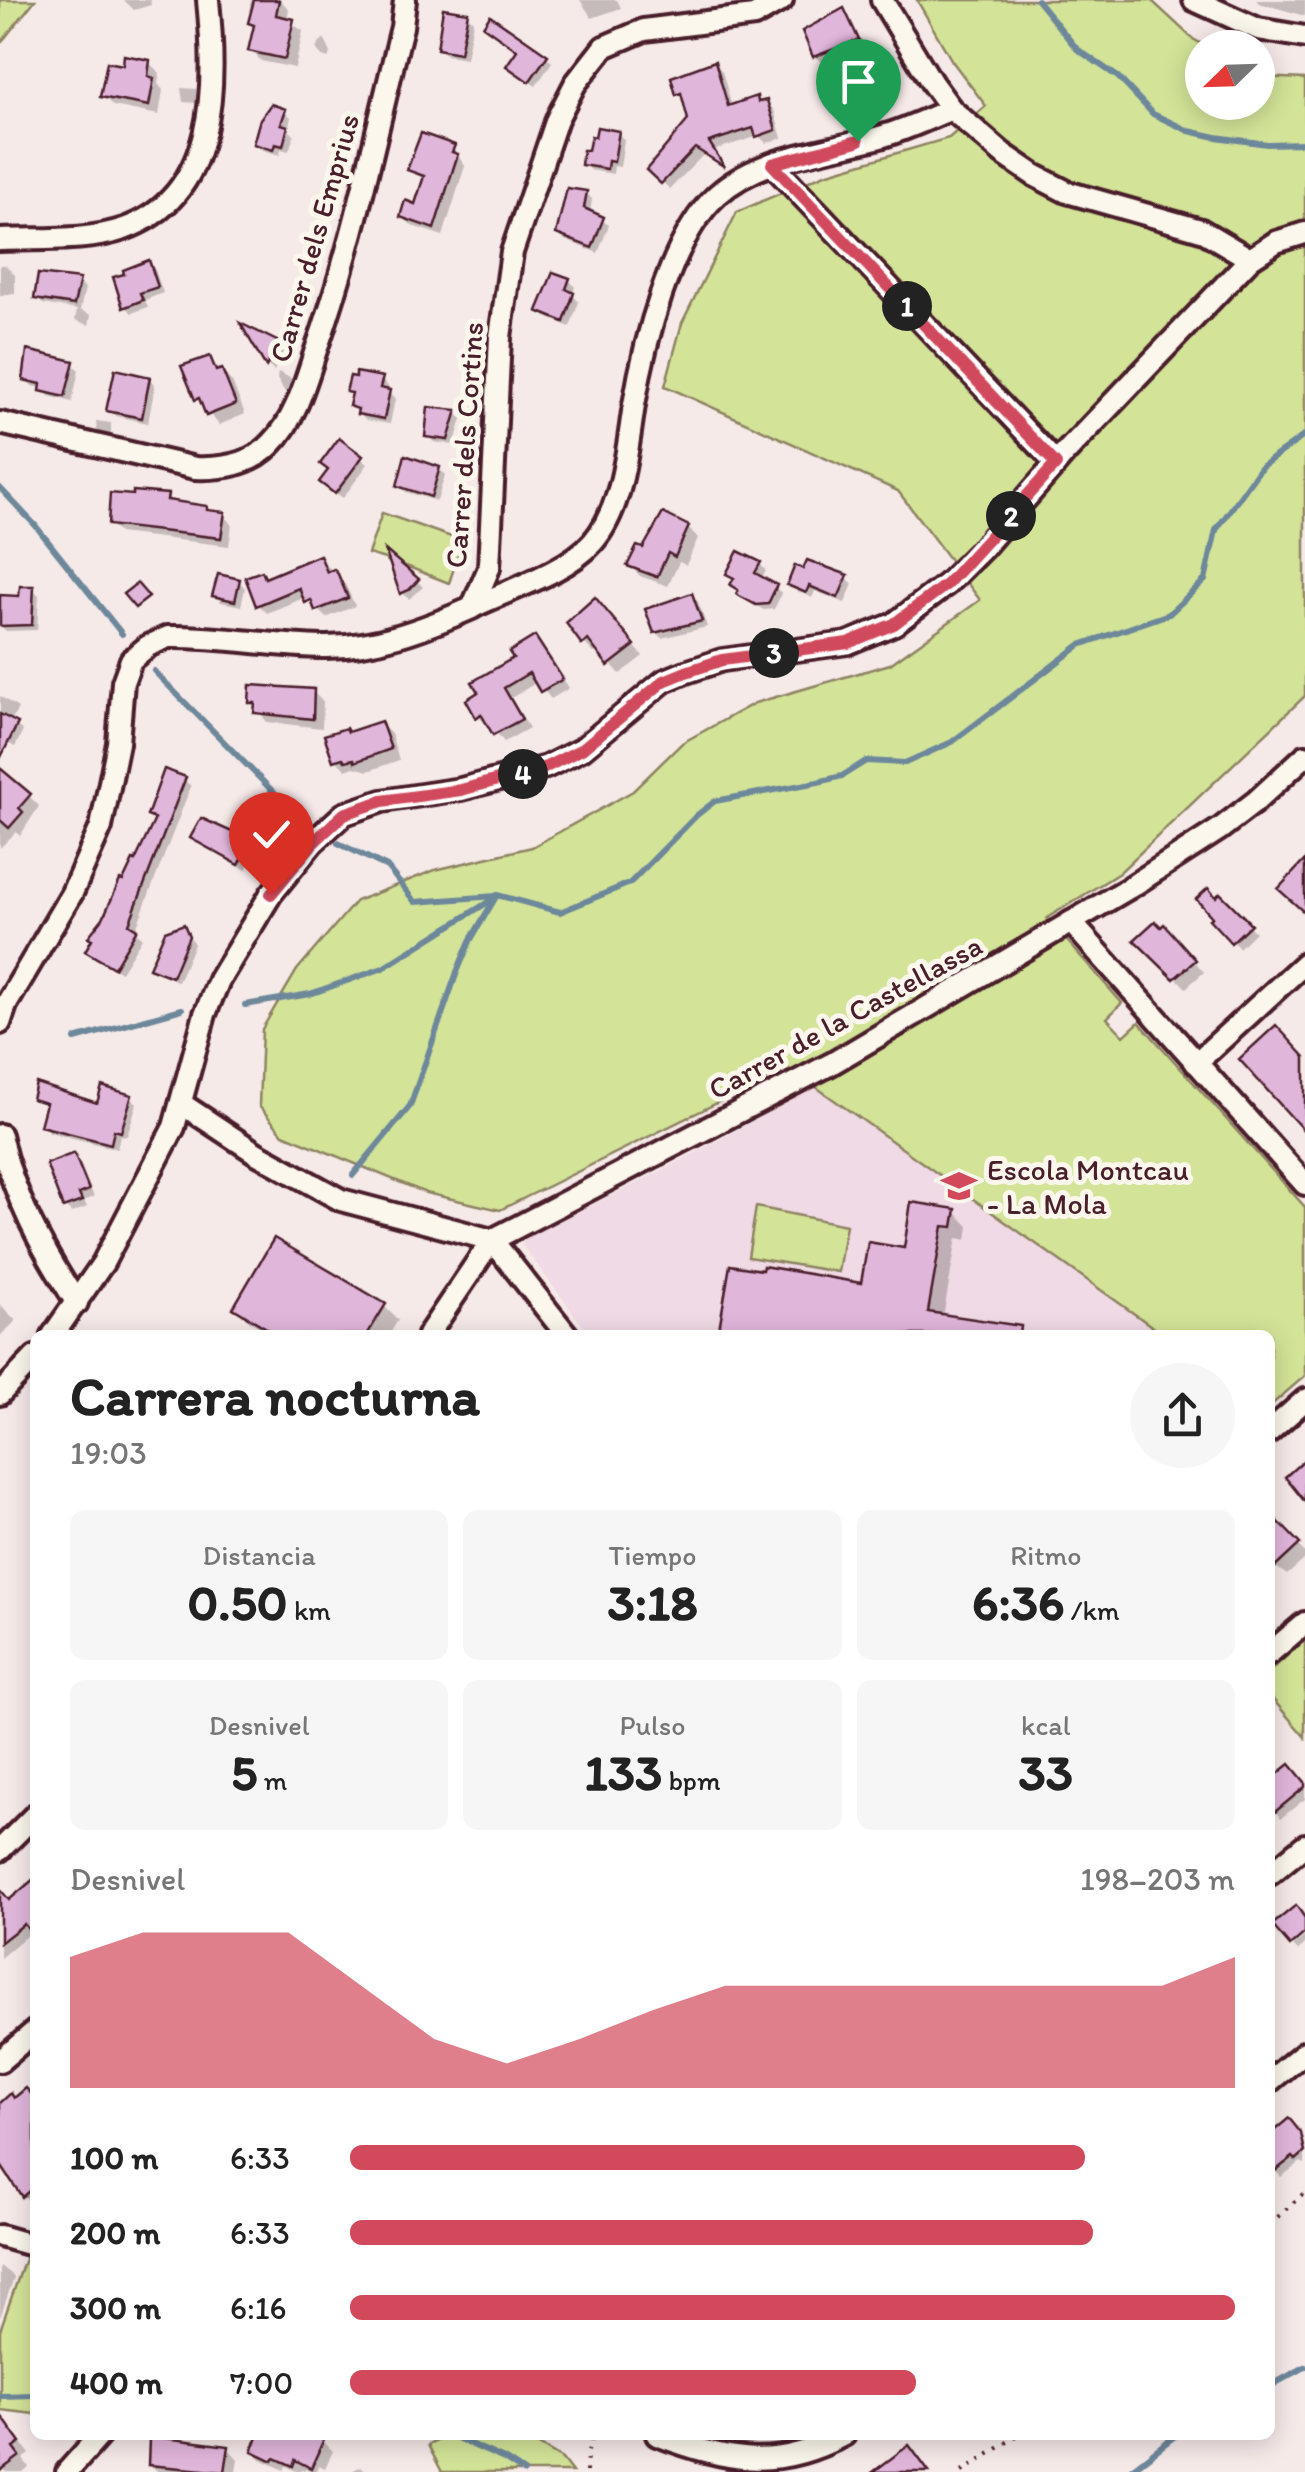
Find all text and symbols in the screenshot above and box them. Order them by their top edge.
north arrow [1185,30,1275,120]
map controls [1185,30,1275,120]
pin [816,39,901,142]
icon: arrive [831,54,886,109]
street label: Carrer dels Emprius [261,110,367,366]
pin: 1 [882,281,932,331]
text: 1 [901,289,914,323]
street label: Carrer dels Cortins [437,321,491,569]
pin: 2 [986,491,1036,541]
text: 2 [1004,499,1018,533]
pin: 3 [749,628,799,678]
text: 3 [766,636,782,670]
pin: 4 [498,749,548,799]
text: 4 [515,757,531,791]
pin [229,792,314,895]
icon: check [244,807,299,862]
street label: Carrer de la Castellassa [702,926,988,1108]
place label: Escola Montcau - La Mola [987,1151,1189,1222]
school or university icon: Escola Montcau - La Mola [940,1167,978,1205]
text: Carrera nocturna [70,1363,480,1429]
button: share [1130,1363,1235,1468]
text: 19:03 [70,1434,147,1472]
text: Distancia [203,1538,316,1572]
text: Tiempo [609,1538,696,1572]
text: Ritmo [1010,1538,1082,1572]
text: 0.50 [187,1572,288,1633]
text: 3:18 [607,1572,698,1633]
text: 6:36 [972,1572,1064,1633]
text: km [288,1593,331,1627]
text: /km [1064,1593,1120,1627]
text: Desnivel [209,1708,310,1742]
text: Pulso [619,1708,686,1742]
text: kcal [1021,1708,1071,1742]
text: 5 [231,1742,257,1803]
text: 133 [585,1742,662,1803]
text: 33 [1019,1742,1073,1803]
text: m [257,1763,287,1797]
text: bpm [662,1763,720,1797]
text: Desnivel [70,1860,185,1898]
text: 198–203 m [1080,1860,1235,1898]
text: 100 m [70,2139,158,2177]
text: 6:33 [230,2139,290,2177]
text: 200 m [70,2214,160,2252]
text: 6:33 [230,2214,290,2252]
text: 300 m [70,2289,161,2327]
text: 6:16 [230,2289,287,2327]
text: 400 m [70,2364,163,2402]
text: 7:00 [230,2364,293,2402]

